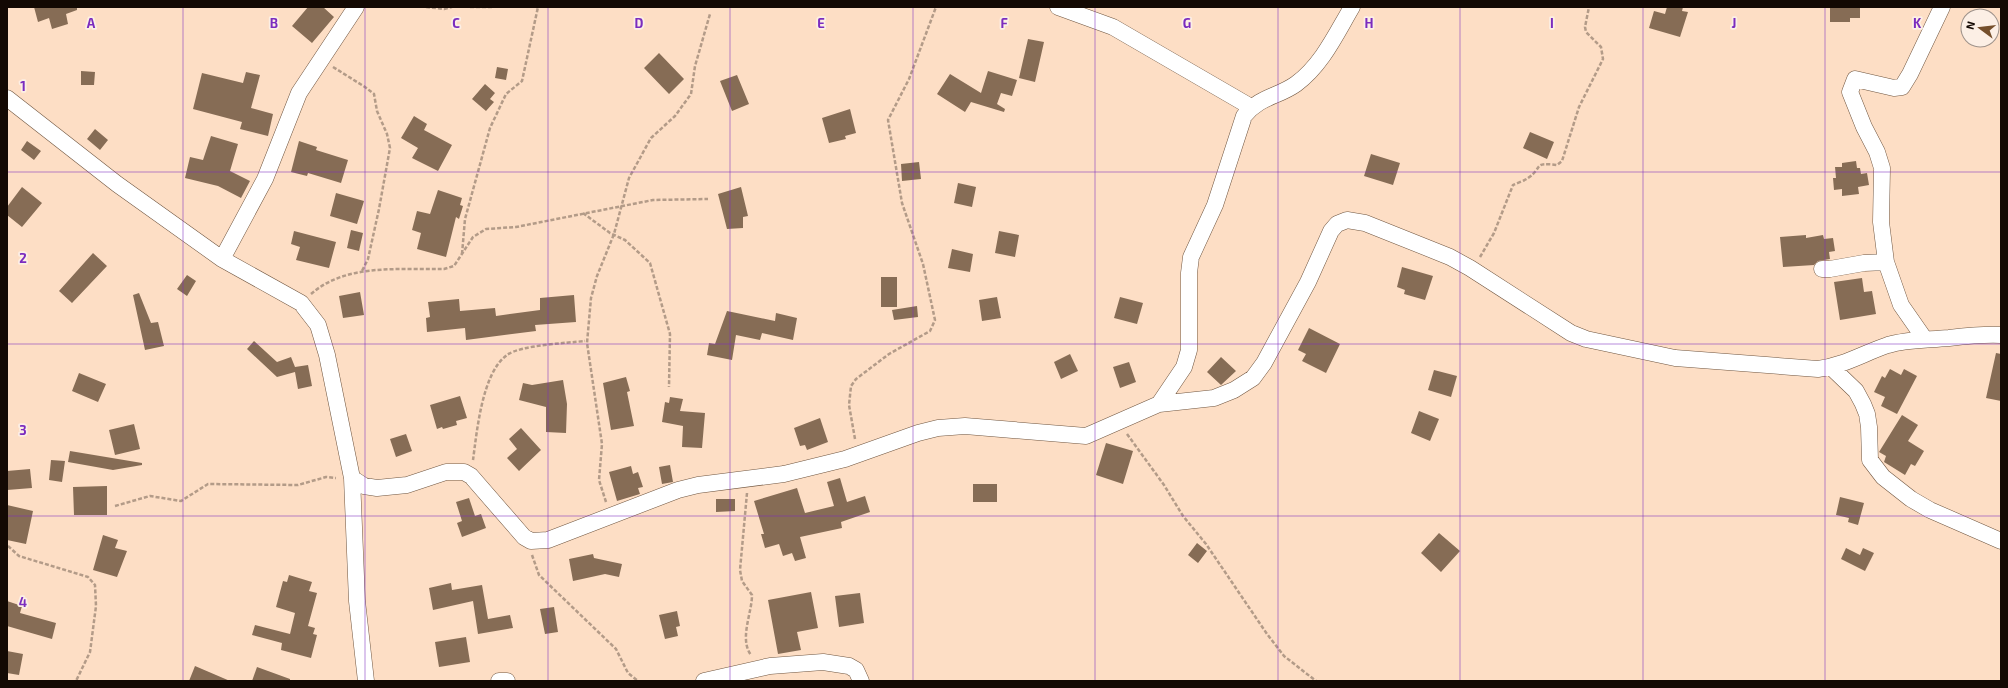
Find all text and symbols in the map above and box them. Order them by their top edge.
north arrow [1960,8,2000,48]
text: A [87,15,96,31]
text: B [270,15,278,31]
text: C [452,15,460,31]
text: D [635,15,644,31]
text: E [817,15,825,31]
text: F [1000,15,1008,31]
text: G [1183,15,1191,31]
text: H [1365,15,1374,31]
text: I [1550,15,1554,31]
text: J [1732,15,1736,31]
text: K [1913,15,1922,31]
text: N [1963,20,1977,31]
text: 1 [20,78,26,94]
text: 2 [19,250,27,266]
text: 3 [19,422,27,438]
text: 4 [19,594,27,610]

